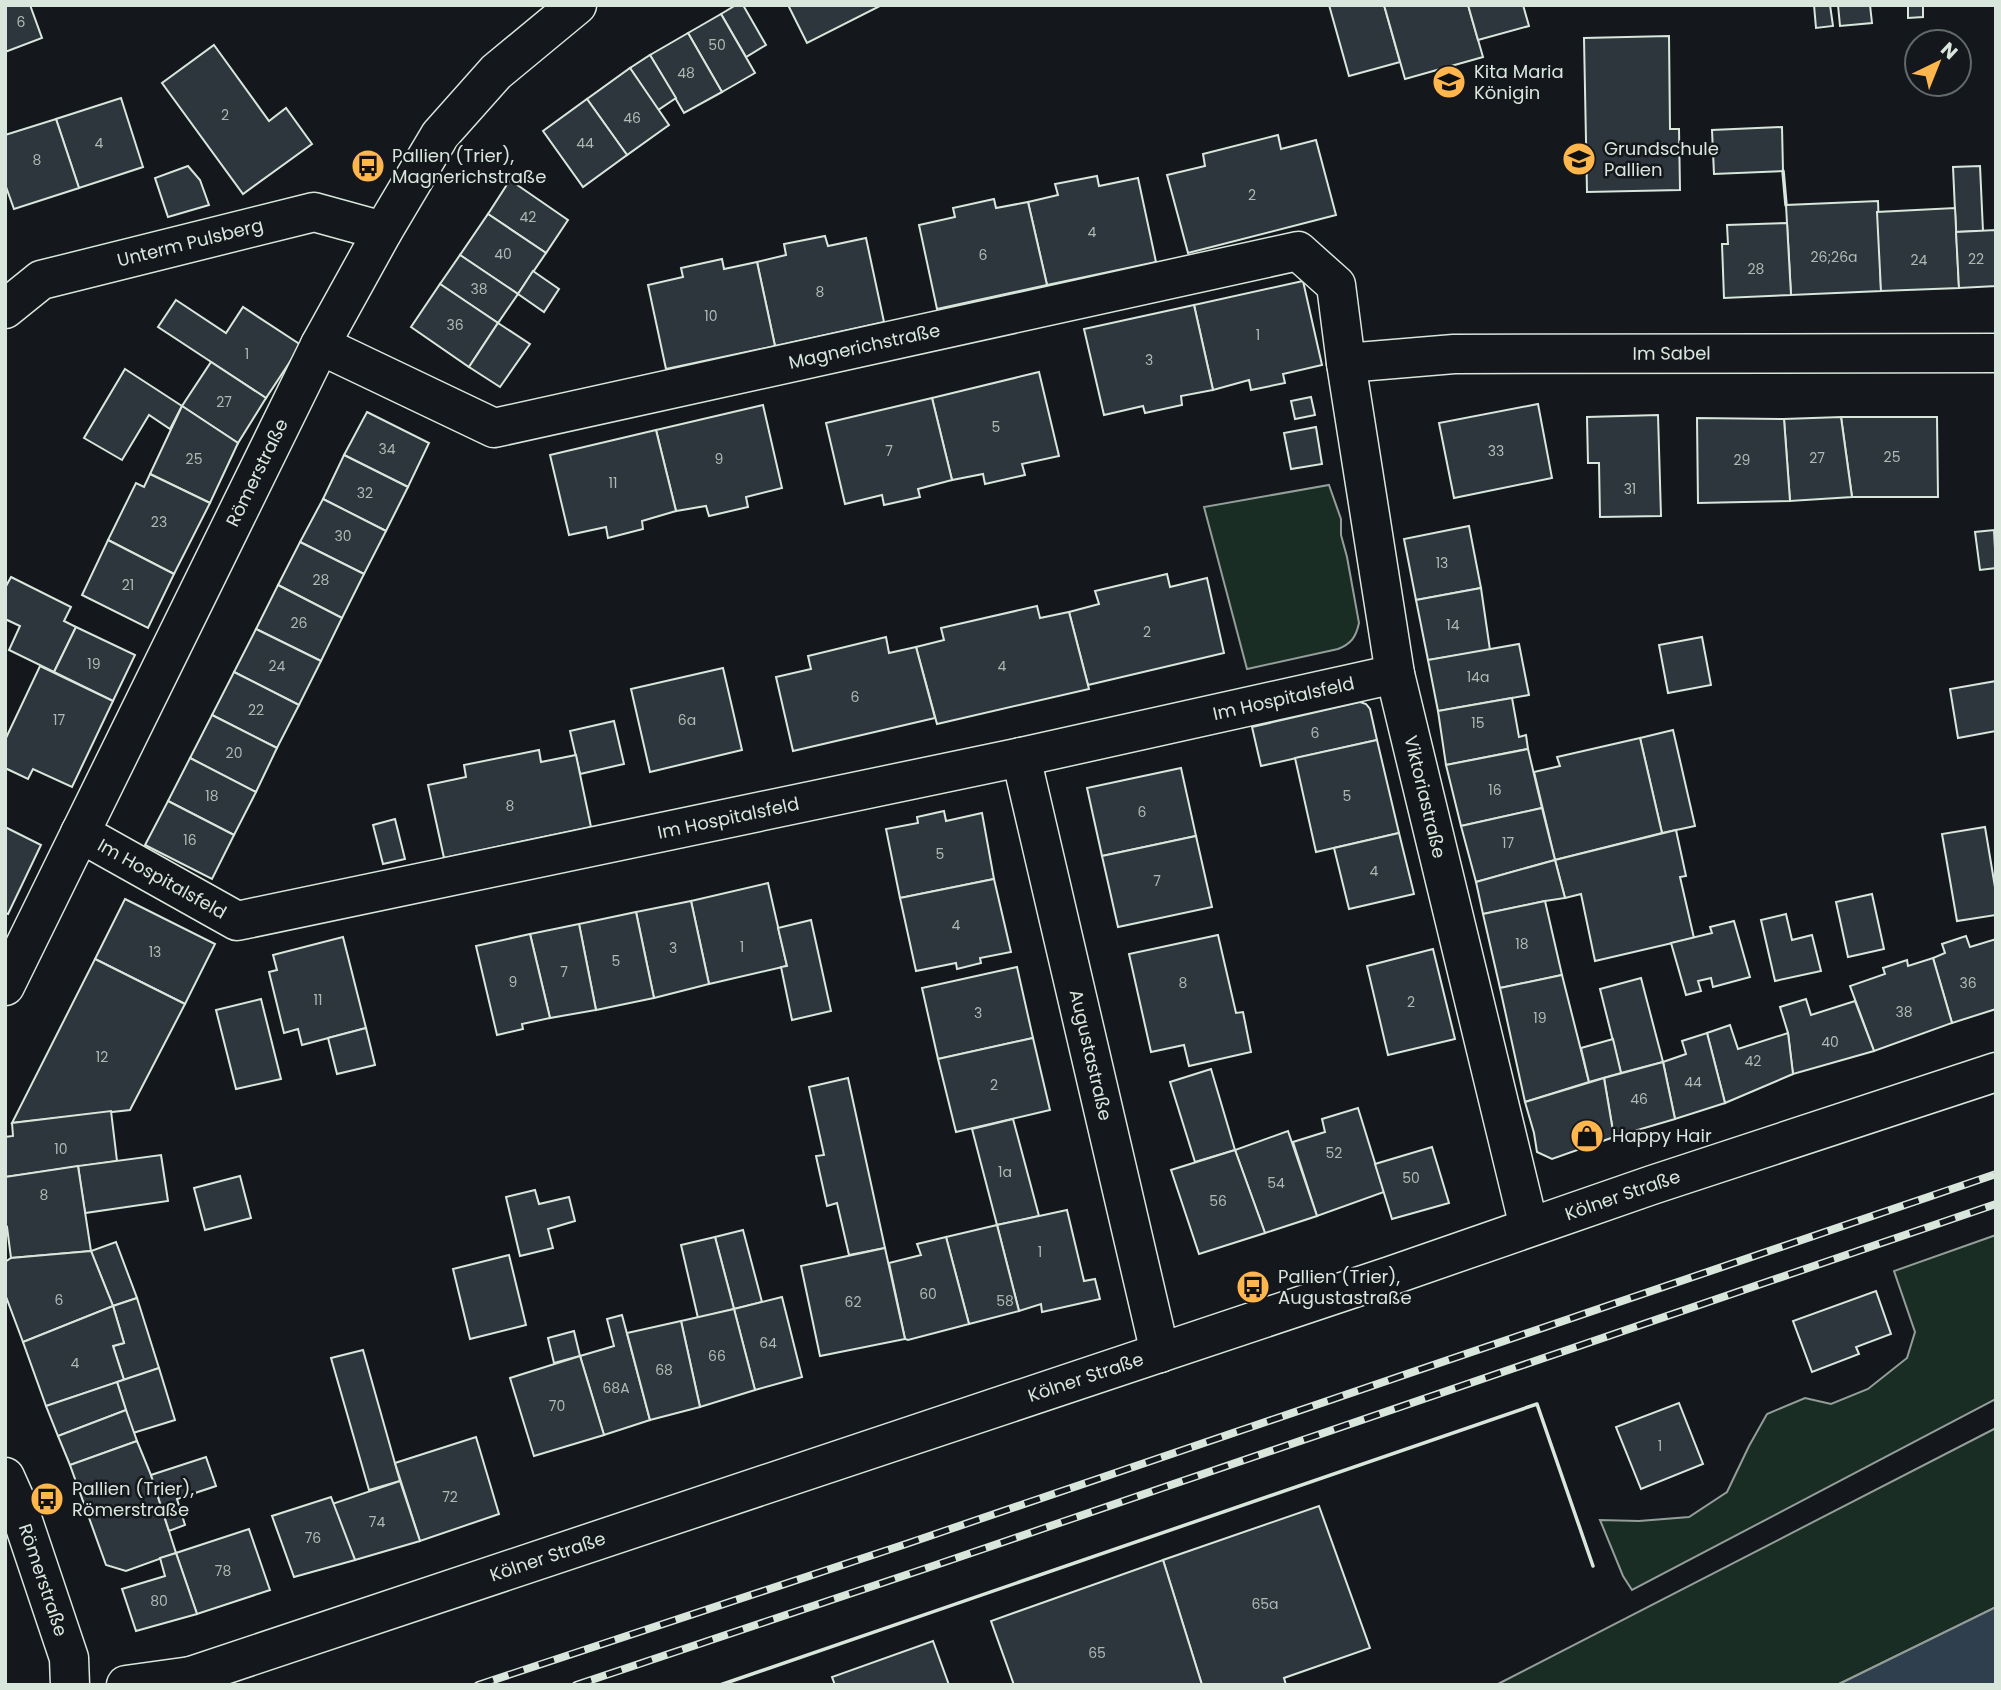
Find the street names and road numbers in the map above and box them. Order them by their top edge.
street label: Unterm Pulsberg [115,212,266,273]
street label: Magnerichstraße [786,317,942,375]
street label: Im Sabel [1632,341,1711,366]
street label: Römerstraße [220,414,294,531]
street label: Im Hospitalsfeld [1210,670,1357,726]
street label: Viktoriastraße [1398,733,1452,861]
street label: Im Hospitalsfeld [655,791,801,845]
street label: Im Hospitalsfeld [93,832,231,925]
street label: Augustastraße [1064,987,1118,1123]
street label: Kölner Straße [1561,1164,1683,1226]
street label: Kölner Straße [1024,1346,1147,1408]
street label: Römerstraße [13,1520,74,1640]
street label: Kölner Straße [487,1526,609,1587]

